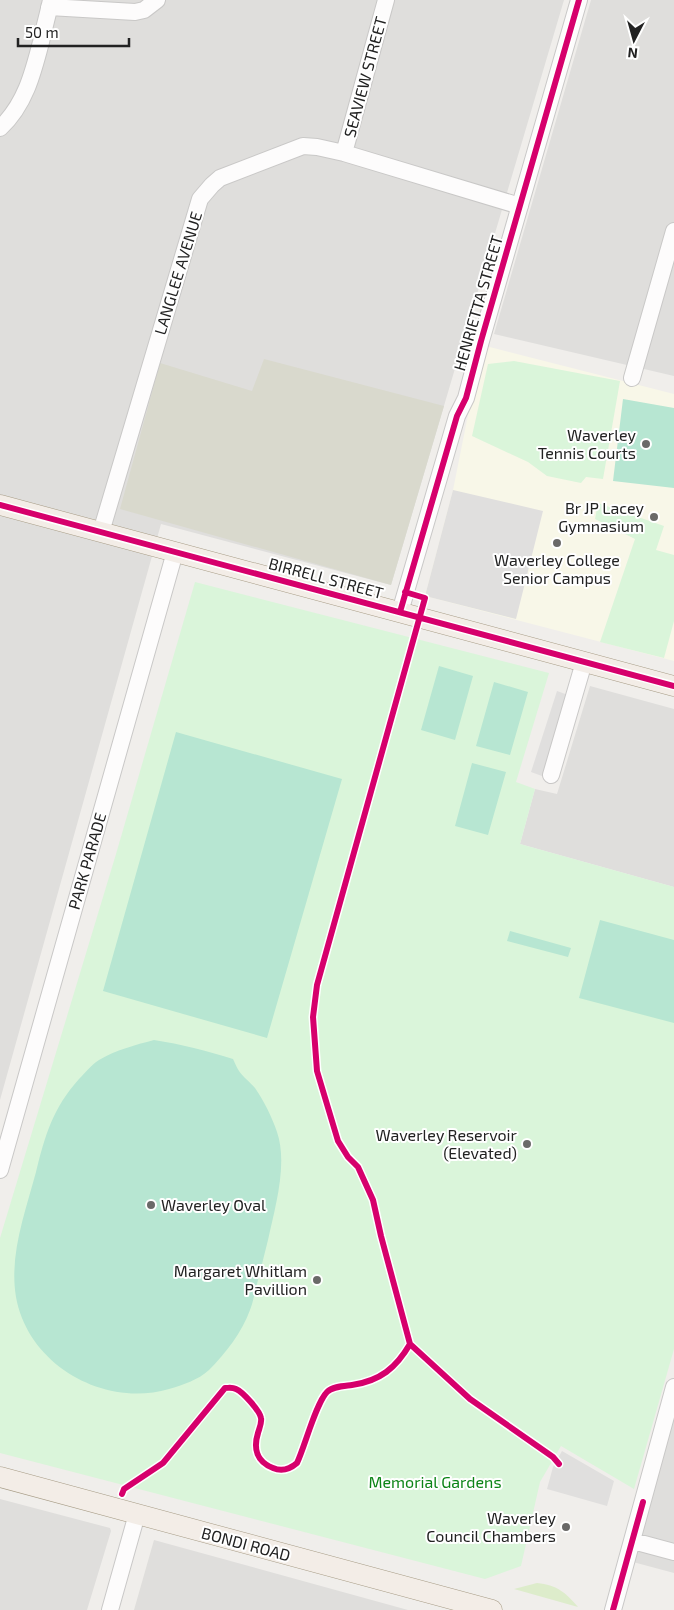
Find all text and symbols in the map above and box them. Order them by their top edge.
street label: SEAVIEW STREET [339,14,390,139]
scale bar [18,15,129,47]
north arrow [609,15,659,65]
text: 50 m [25,23,59,41]
text: N [627,44,639,62]
street label: LANGLEE AVENUE [150,209,205,337]
street label: HENRIETTA STREET [449,233,506,373]
place label: Waverley Tennis Courts [538,425,637,462]
marker: Waverley Tennis Courts [640,438,652,450]
place label: Br JP Lacey Gymnasium [558,498,645,535]
marker: Br JP Lacey Gymnasium [648,511,660,523]
marker: Waverley College Senior Campus [551,537,563,549]
place label: Waverley College Senior Campus [494,550,620,587]
street label: BIRRELL STREET [267,553,386,602]
street label: PARK PARADE [64,810,109,911]
place label: Waverley Reservoir (Elevated) [375,1125,518,1162]
marker: Waverley Reservoir (Elevated) [521,1138,533,1150]
place label: Waverley Oval [161,1195,266,1214]
marker: Waverley Oval [145,1199,157,1211]
place label: Margaret Whitlam Pavillion [174,1261,307,1298]
marker: Margaret Whitlam Pavillion [311,1274,323,1286]
park label: Memorial Gardens [368,1472,502,1491]
place label: Waverley Council Chambers [426,1508,557,1545]
marker: Waverley Council Chambers [560,1521,572,1533]
street label: BONDI ROAD [200,1523,293,1565]

